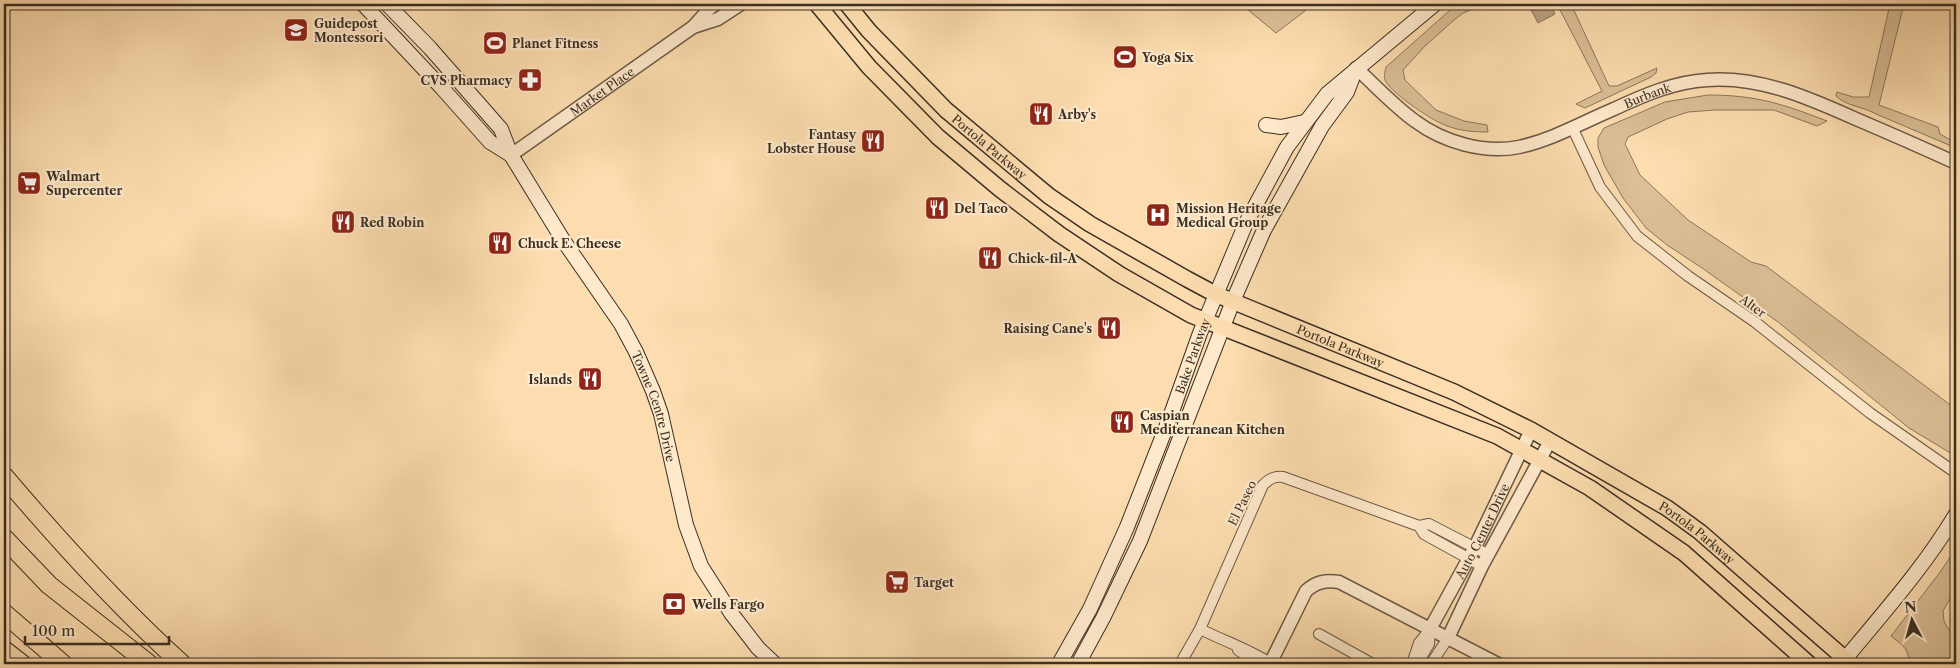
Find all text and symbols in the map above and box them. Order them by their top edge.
place label: Guidepost Montessori [314,16,384,45]
school or university icon: Guidepost Montessori [283,17,309,43]
sports icon: Planet Fitness [482,30,508,56]
place label: Planet Fitness [512,36,599,51]
sports icon: Yoga Six [1112,44,1138,70]
place label: Yoga Six [1141,50,1194,65]
street label: Market Place [567,63,637,119]
pharmacy icon: CVS Pharmacy [517,67,543,93]
place label: CVS Pharmacy [420,73,513,88]
street label: Burbank [1621,79,1673,111]
restaurant icon: Arby's [1028,101,1054,127]
place label: Arby's [1057,107,1097,122]
street label: Portola Parkway [949,111,1030,182]
place label: Fantasy Lobster House [767,127,857,156]
restaurant icon: Fantasy Lobster House [860,128,886,154]
place label: Walmart Supercenter [45,169,123,198]
supermarket icon: Walmart Supercenter [16,170,42,196]
restaurant icon: Del Taco [924,195,950,221]
place label: Del Taco [954,201,1008,216]
place label: Mission Heritage Medical Group [1176,201,1281,230]
hospital icon: Mission Heritage Medical Group [1145,202,1171,228]
restaurant icon: Red Robin [330,209,356,235]
place label: Red Robin [360,215,425,230]
restaurant icon: Chuck E. Cheese [487,230,513,256]
place label: Chuck E. Cheese [518,236,621,251]
restaurant icon: Chick-fil-A [977,245,1003,271]
place label: Chick-fil-A [1008,251,1078,266]
street label: Alter [1736,291,1769,320]
restaurant icon: Raising Cane's [1096,315,1122,341]
street label: Bake Parkway [1171,316,1213,396]
place label: Raising Cane's [1004,321,1092,336]
street label: Portola Parkway [1295,321,1387,370]
street label: Towne Centre Drive [629,348,679,463]
restaurant icon: Islands [577,366,603,392]
place label: Islands [528,372,572,387]
place label: Caspian Mediterranean Kitchen [1140,408,1286,437]
restaurant icon: Caspian Mediterranean Kitchen [1109,409,1135,435]
street label: El Paseo [1225,478,1259,528]
street label: Auto Center Drive [1451,481,1512,582]
street label: Portola Parkway [1657,498,1739,567]
supermarket icon: Target [884,569,910,595]
place label: Target [914,575,954,590]
bank icon: Wells Fargo [661,591,687,617]
north arrow [1888,596,1938,646]
place label: Wells Fargo [691,597,765,612]
text: N [1904,597,1918,617]
scale bar [25,613,169,645]
text: 100 m [32,621,75,640]

